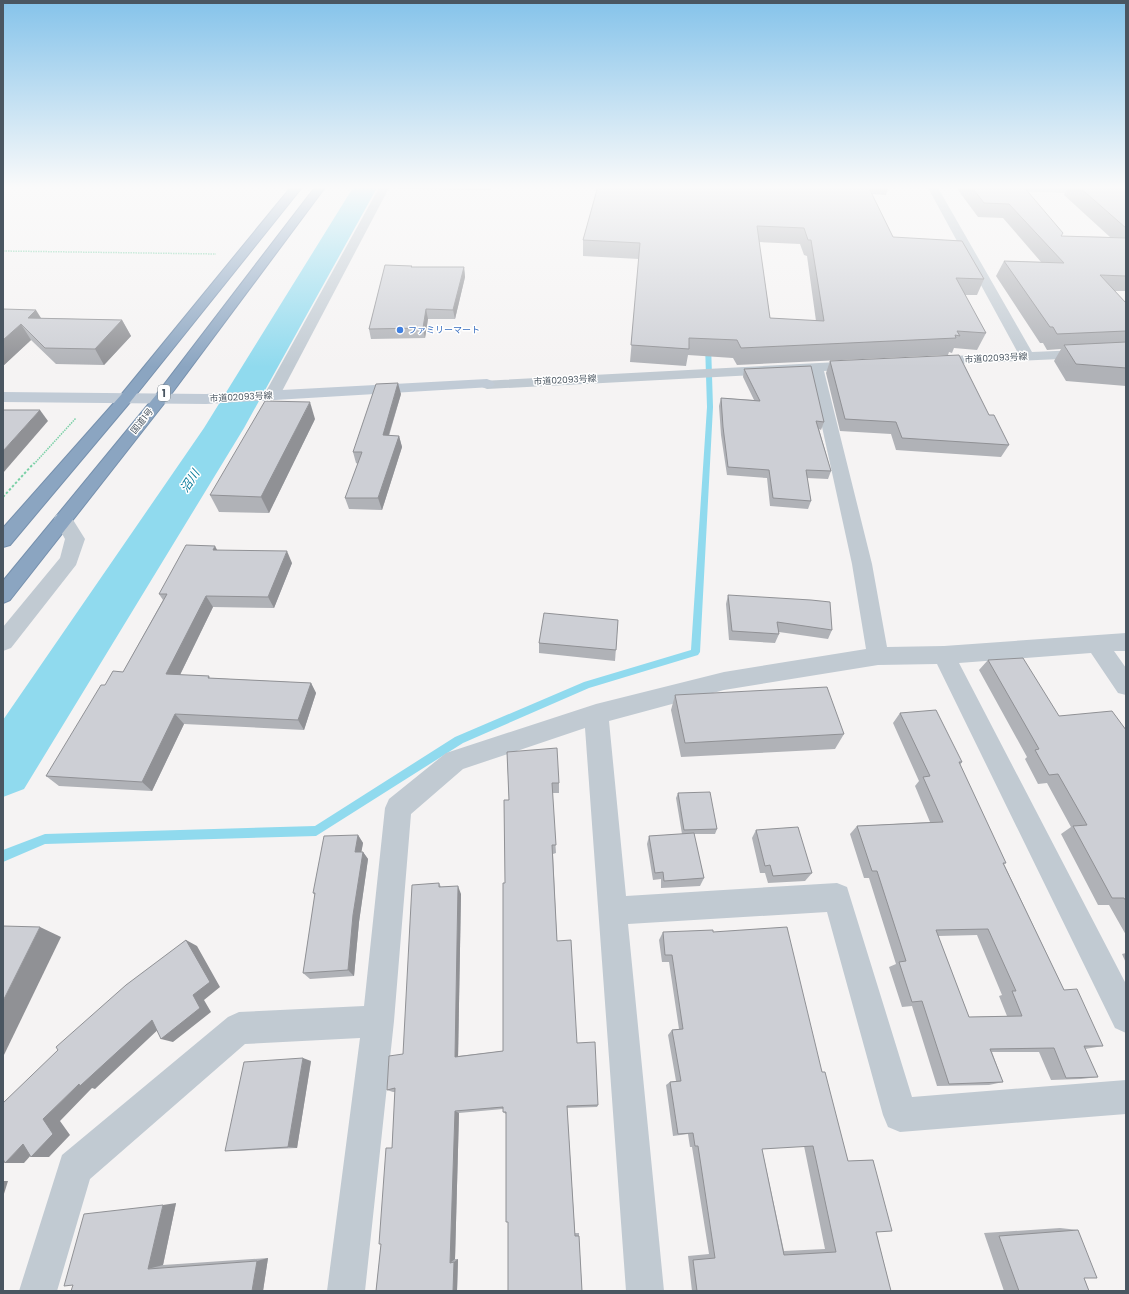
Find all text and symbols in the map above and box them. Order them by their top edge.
place label: ファミリーマート [408,324,480,336]
marker: ファミリーマート [395,325,405,335]
street label: 市道02093号線 [964,350,1029,366]
street label: 市道02093号線 [533,372,598,388]
road number: 1 [158,385,170,401]
street label: 市道02093号線 [209,389,274,405]
street label: 国道1号 [128,406,156,436]
water label: 沼川 [176,464,204,495]

